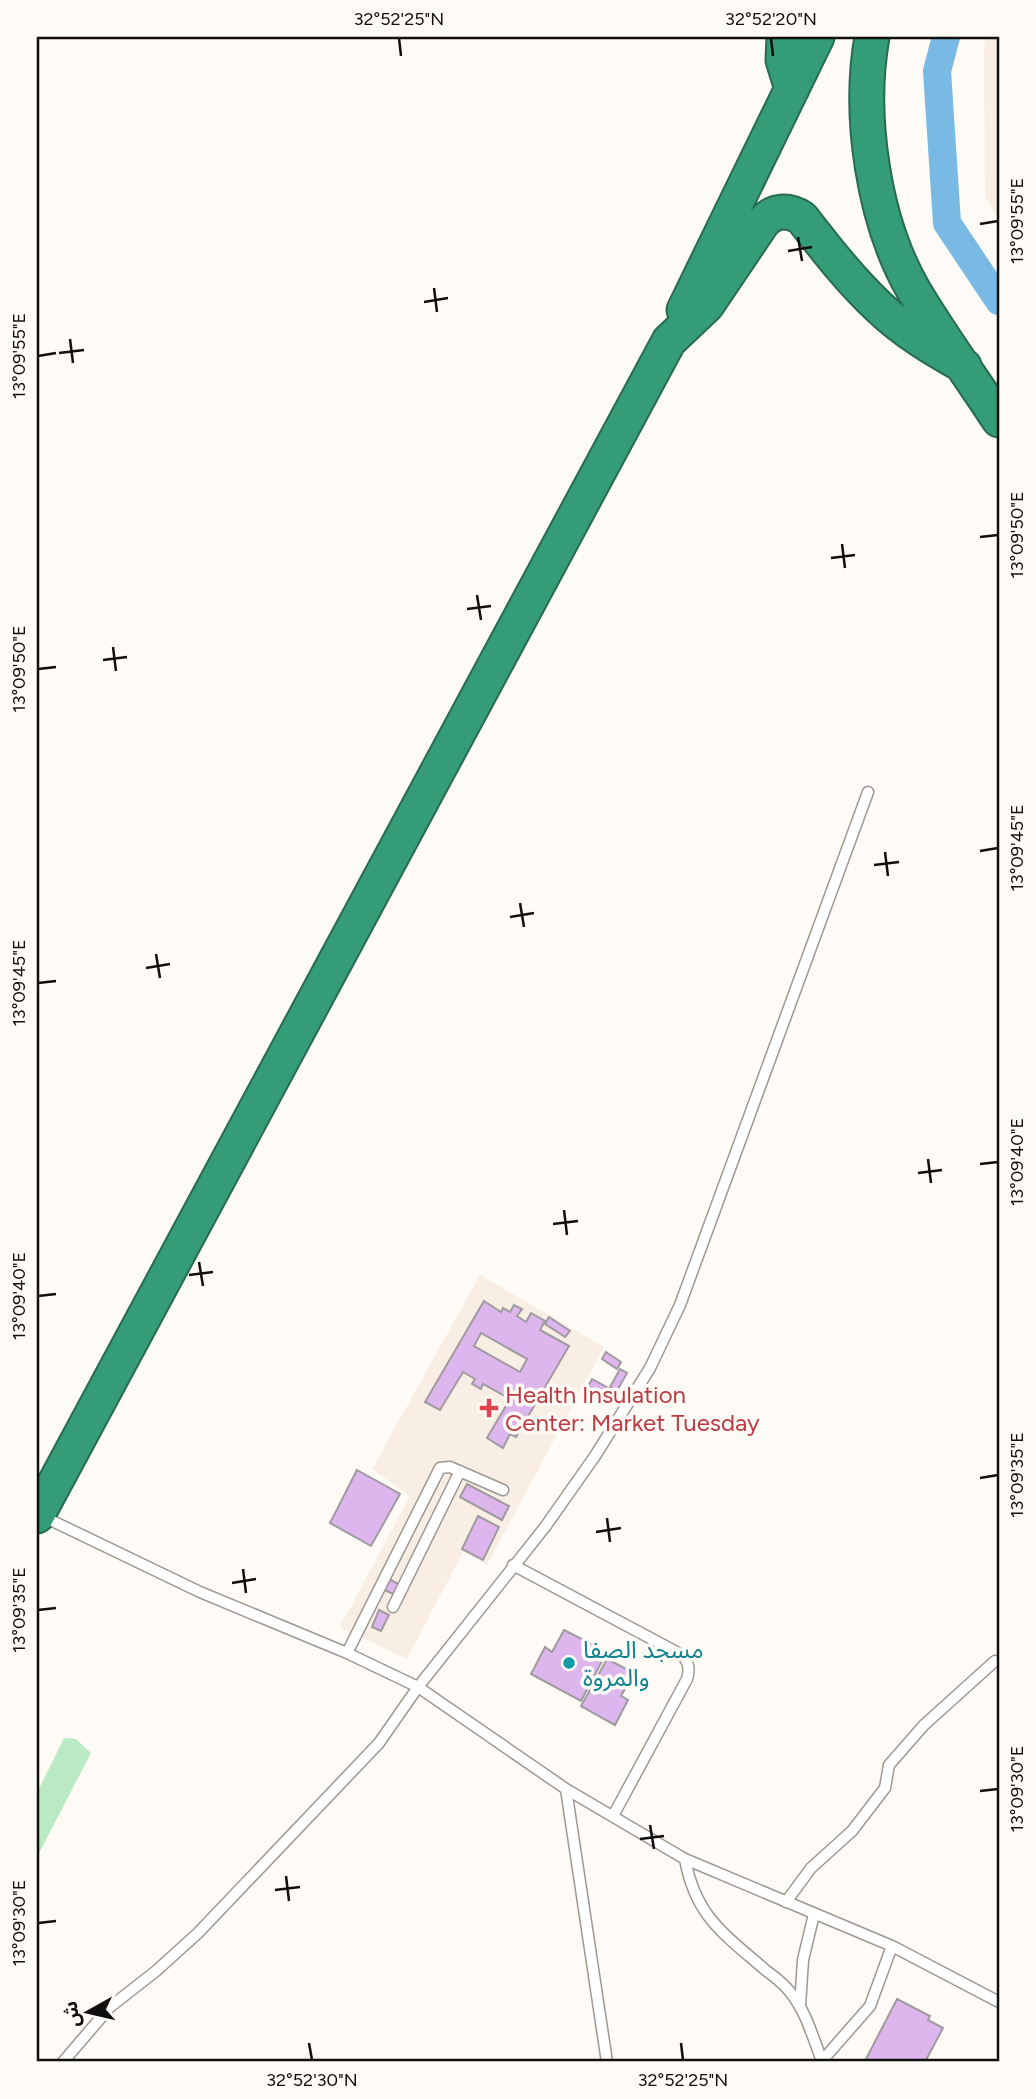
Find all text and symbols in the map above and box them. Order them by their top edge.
text: 32°52'25"N [354,8,444,30]
text: 32°52'20"N [725,8,817,30]
text: 13°09'55"E [1006,178,1028,264]
text: 13°09'55"E [8,313,30,399]
text: 13°09'50"E [1006,491,1028,579]
text: 13°09'50"E [8,625,30,713]
text: 13°09'45"E [1006,804,1028,892]
text: 13°09'45"E [8,939,30,1027]
text: 13°09'40"E [1006,1118,1028,1206]
text: 13°09'40"E [8,1252,30,1340]
place label: Health Insulation Center: Market Tuesday [505,1380,760,1437]
marker: Health Insulation Center: Market Tuesday [479,1398,499,1418]
text: 13°09'35"E [1006,1432,1028,1518]
text: 13°09'35"E [8,1567,30,1653]
place label: مسجد الصفا والمروة [583,1635,704,1692]
marker: مسجد الصفا والمروة [561,1655,577,1671]
text: 13°09'30"E [1006,1746,1028,1832]
text: 13°09'30"E [8,1880,30,1966]
north arrow [52,1976,122,2046]
text: ش [58,2000,85,2029]
text: 32°52'30"N [266,2069,358,2091]
text: 32°52'25"N [638,2069,728,2091]

